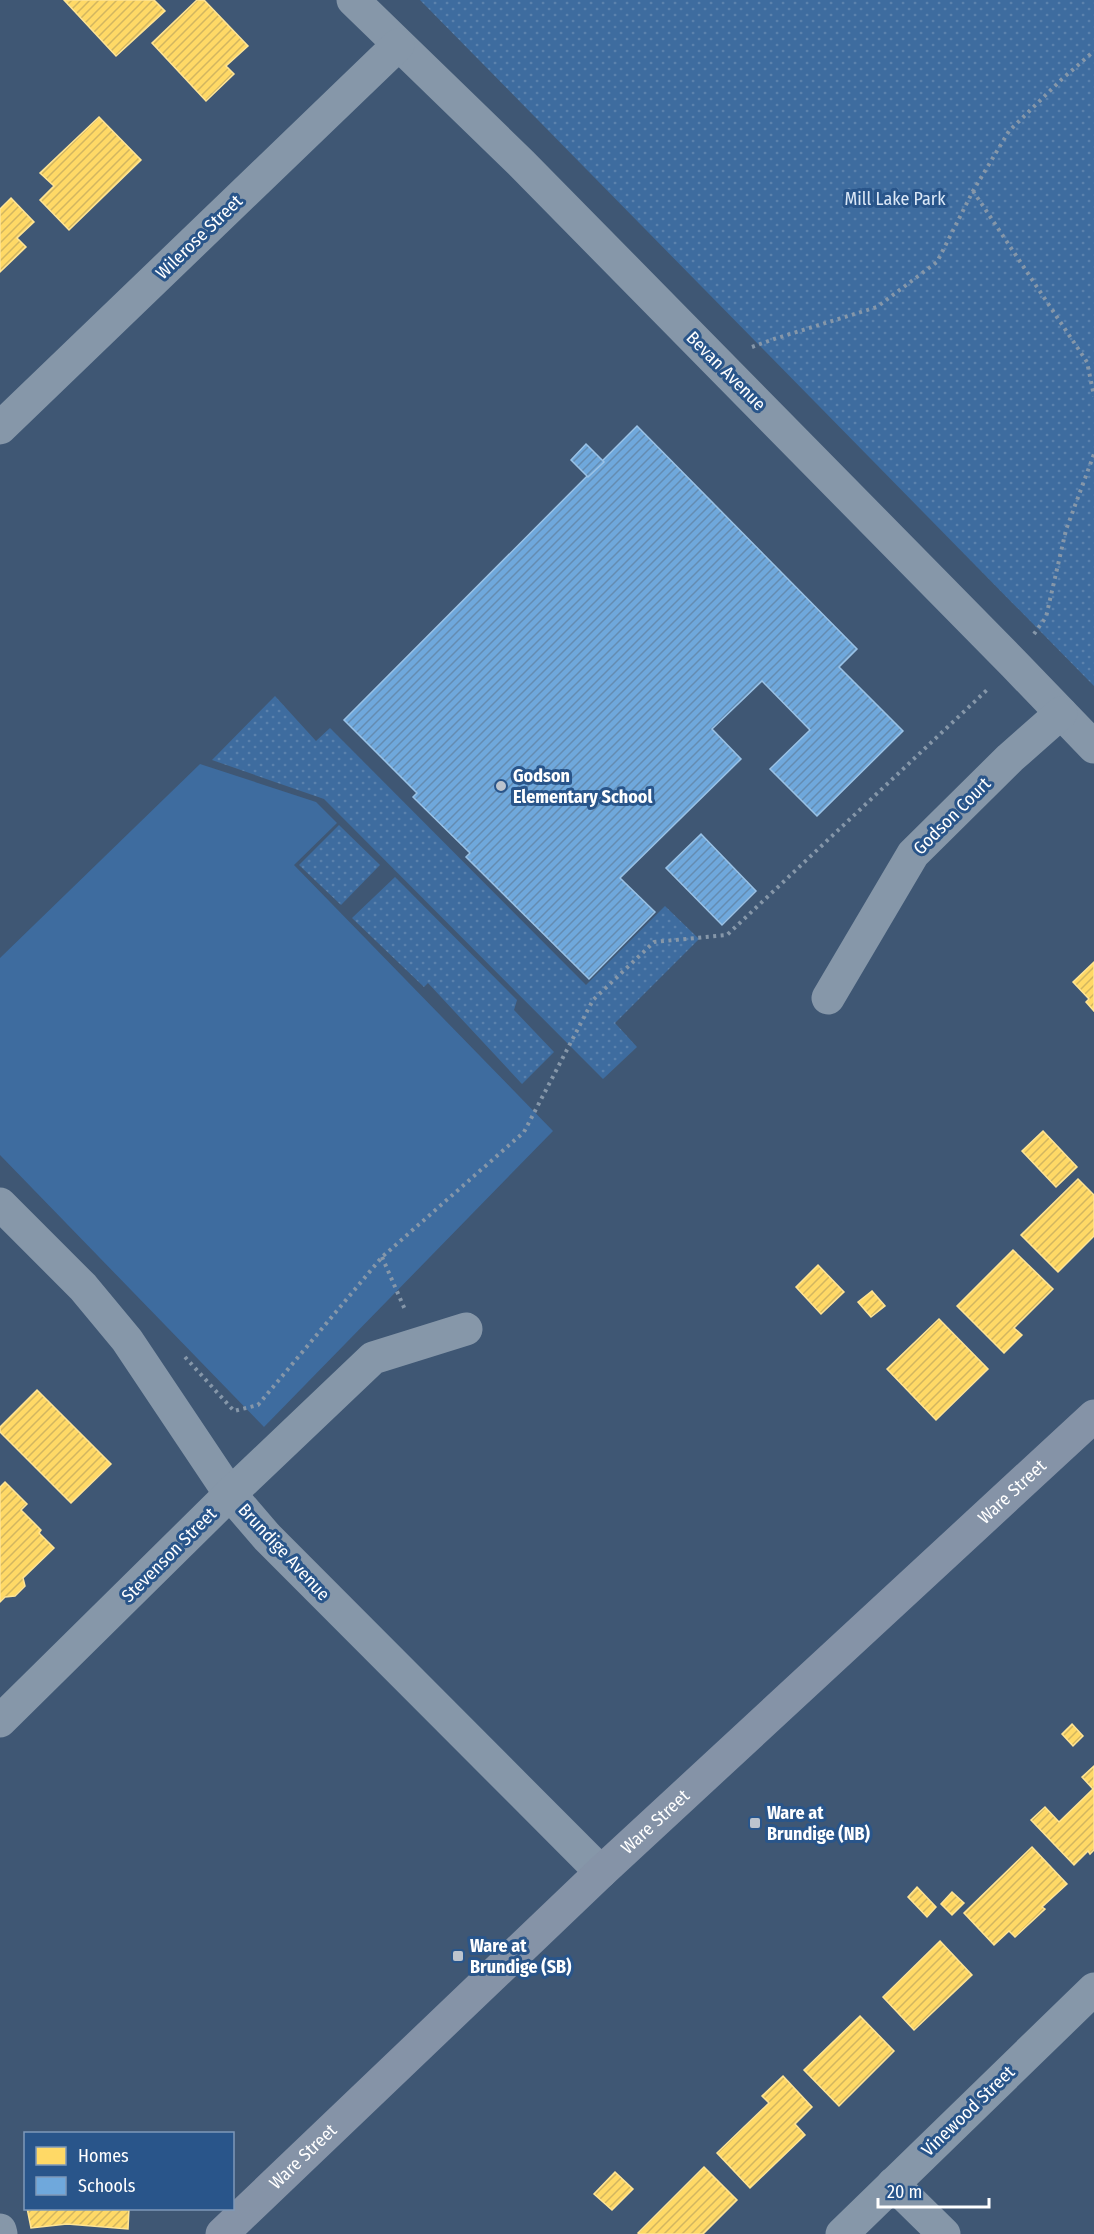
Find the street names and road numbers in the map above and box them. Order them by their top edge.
street label: Wilerose Street [151,190,247,284]
street label: Bevan Avenue [682,327,770,415]
street label: Godson Court [909,773,995,859]
street label: Ware Street [973,1455,1051,1529]
street label: Brundige Avenue [233,1499,335,1605]
street label: Stevenson Street [117,1503,221,1607]
street label: Ware Street [617,1785,694,1859]
street label: Vinewood Street [917,2061,1019,2161]
street label: Ware Street [265,2119,341,2194]

